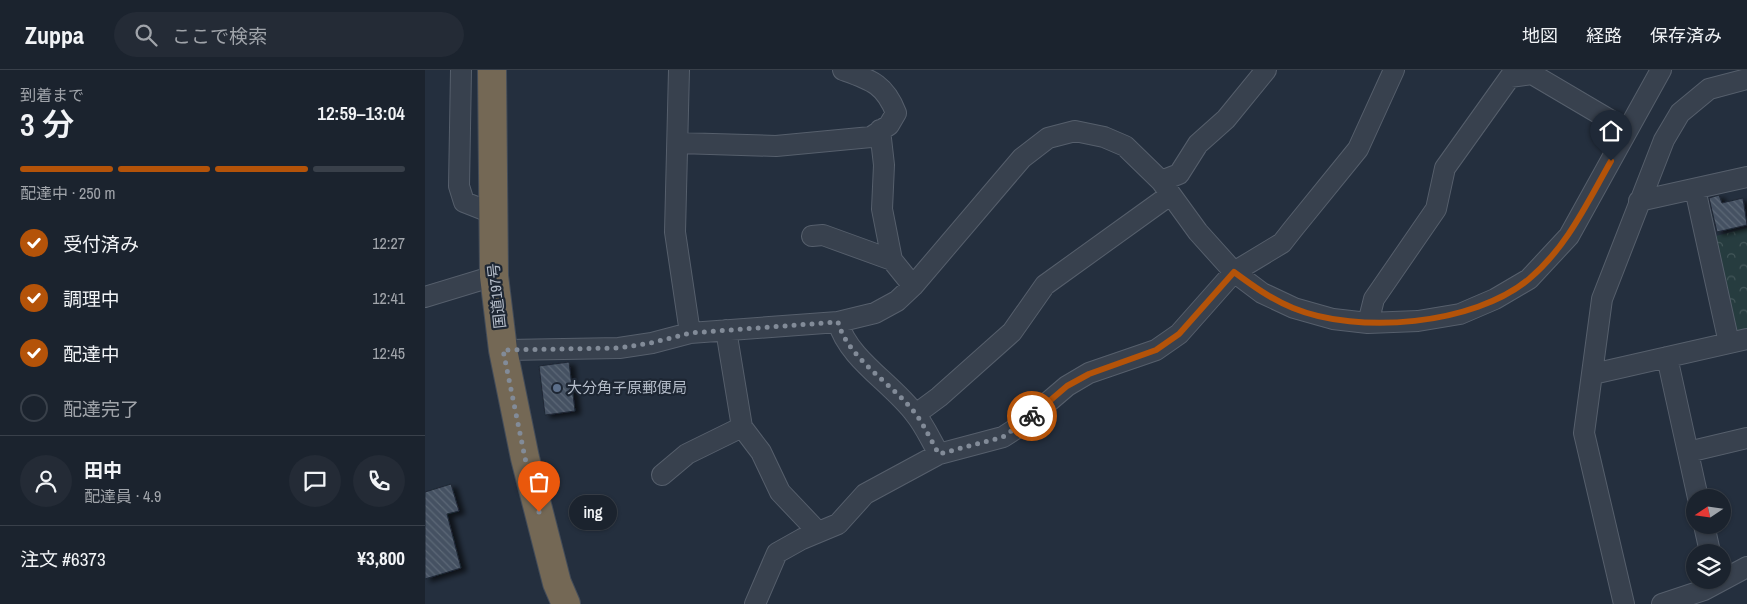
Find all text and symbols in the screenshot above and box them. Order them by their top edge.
search box [114,12,464,57]
text: Zuppa [25,19,84,51]
icon: search [132,21,160,49]
text: ここで検索 [172,23,267,49]
text: 地図 [1522,23,1558,48]
text: 経路 [1586,23,1622,48]
text: 保存済み [1650,23,1722,48]
text: 到着まで [20,84,84,106]
text: 12:59–13:04 [317,100,405,126]
text: 3 分 [20,103,74,146]
pin [1590,110,1632,161]
icon: home [1597,117,1625,145]
text: 配達中 · 250 m [20,182,115,204]
icon: check [20,229,48,257]
text: 受付済み [63,231,139,257]
text: 12:27 [372,232,405,254]
street label: 国道197号 [483,262,510,330]
icon: check [20,284,48,312]
text: 調理中 [63,286,120,312]
text: 12:41 [372,287,405,309]
icon: check [20,339,48,367]
text: 配達中 [63,341,120,367]
text: 12:45 [372,342,405,364]
place label: 大分角子原郵便局 [567,377,687,398]
marker: 大分角子原郵便局 [551,382,563,394]
courier [1007,391,1057,441]
text: 配達完了 [63,396,139,422]
icon: bike [1018,402,1046,430]
button: person [20,455,72,507]
button: chat [289,455,341,507]
button: phone [353,455,405,507]
text: 田中 [84,457,122,483]
pin [518,461,560,512]
icon: bag [525,468,553,496]
text: 配達員 · 4.9 [84,485,161,507]
north arrow [1686,489,1731,534]
map controls [1686,489,1731,589]
callout: ing [569,494,617,530]
text: ing [583,501,603,523]
button: layers [1686,544,1731,589]
text: ¥3,800 [357,545,405,571]
text: 注文 #6373 [20,546,106,572]

